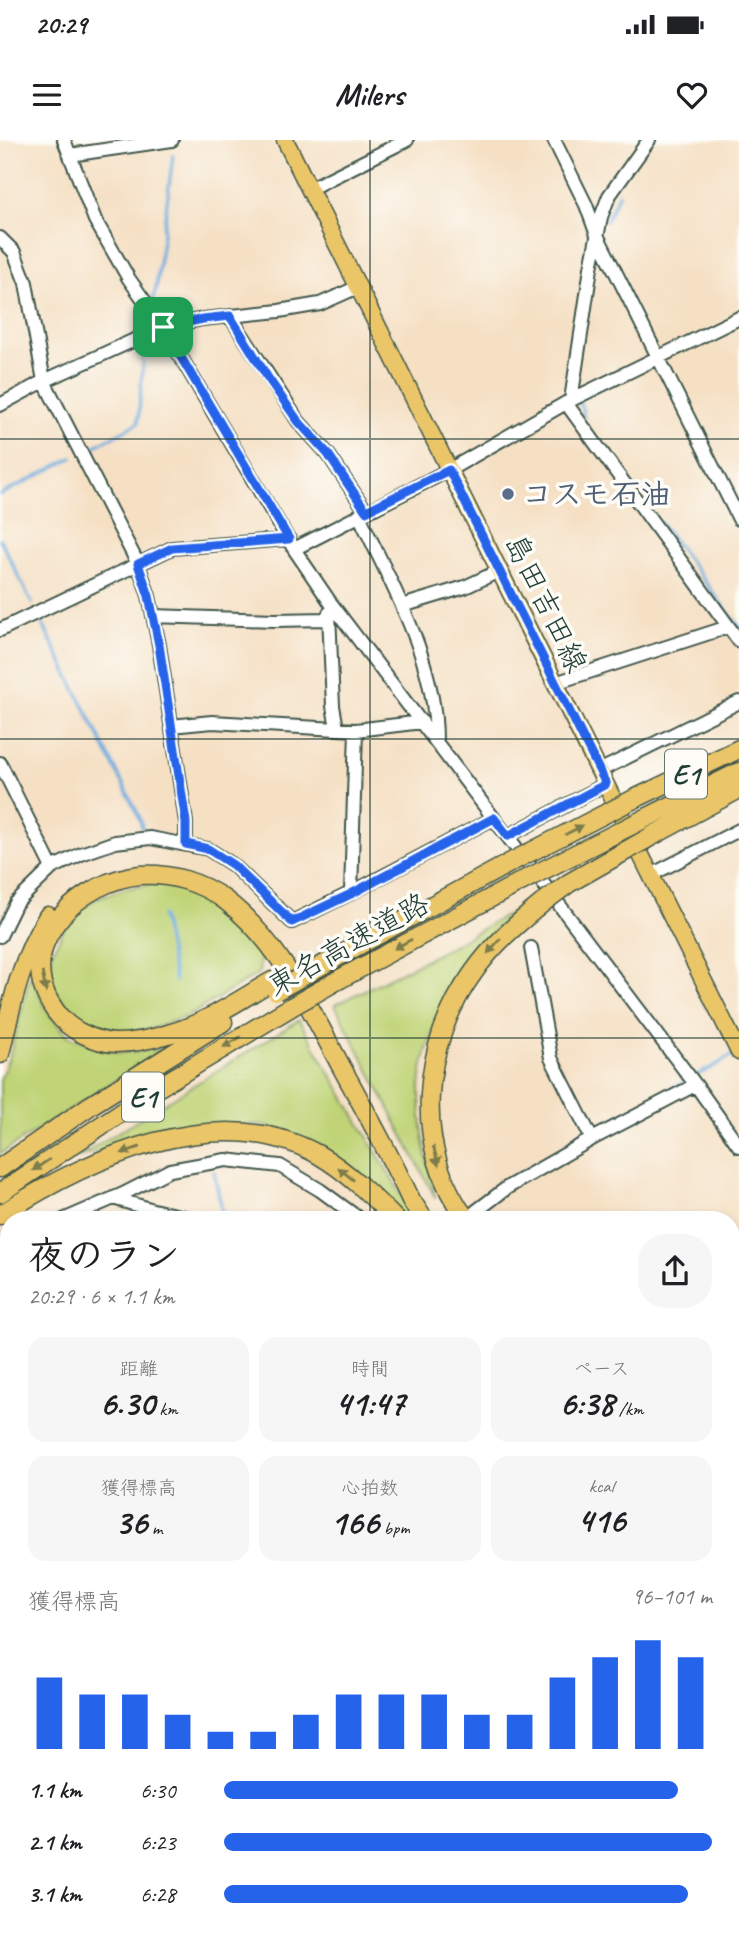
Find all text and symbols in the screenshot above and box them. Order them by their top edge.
text: 20:29 [35,8,87,41]
text: Milers [335,74,404,115]
icon: menu [28,76,66,114]
icon: heart [673,76,711,114]
pin [133,297,193,357]
icon: arrive [144,308,182,346]
place label: コスモ石油 [522,475,671,513]
marker: コスモ石油 [500,486,516,502]
street label: 島田吉田線 [496,527,596,679]
road number: E1 [665,750,707,798]
one-way arrow [564,824,584,835]
street label: 東名高速道路 [260,884,436,1004]
one-way arrow [487,937,503,954]
one-way arrow [393,939,413,950]
one-way arrow [38,971,49,993]
one-way arrow [222,1036,241,1048]
road number: E1 [122,1072,164,1122]
one-way arrow [120,1145,141,1156]
one-way arrow [431,1145,442,1167]
one-way arrow [32,1158,50,1172]
one-way arrow [337,1167,355,1181]
text: 夜のラン [28,1232,180,1279]
button: share [638,1234,712,1308]
text: 20:29 · 6 × 1.1 km [28,1282,174,1311]
text: 距離 [120,1357,158,1381]
text: 時間 [351,1357,389,1381]
text: ペース [573,1357,629,1381]
text: 6.30 [100,1381,155,1426]
text: 41:47 [335,1381,405,1426]
text: 6:38 [559,1381,614,1426]
text: km [155,1397,178,1421]
text: /km [614,1397,644,1421]
text: kcal [589,1474,614,1498]
text: 獲得標高 [101,1476,177,1500]
text: 心拍数 [341,1476,399,1500]
text: 416 [577,1498,625,1543]
text: 36 [115,1500,147,1545]
text: 166 [330,1500,379,1545]
text: m [147,1516,162,1540]
text: bpm [379,1516,410,1540]
text: 96–101 m [632,1582,712,1611]
text: 獲得標高 [28,1587,120,1616]
text: 1.1 km [28,1776,82,1805]
text: 6:30 [140,1776,176,1805]
text: 2.1 km [28,1828,82,1857]
text: 6:23 [140,1828,176,1857]
text: 3.1 km [28,1880,82,1909]
text: 6:28 [140,1880,176,1909]

